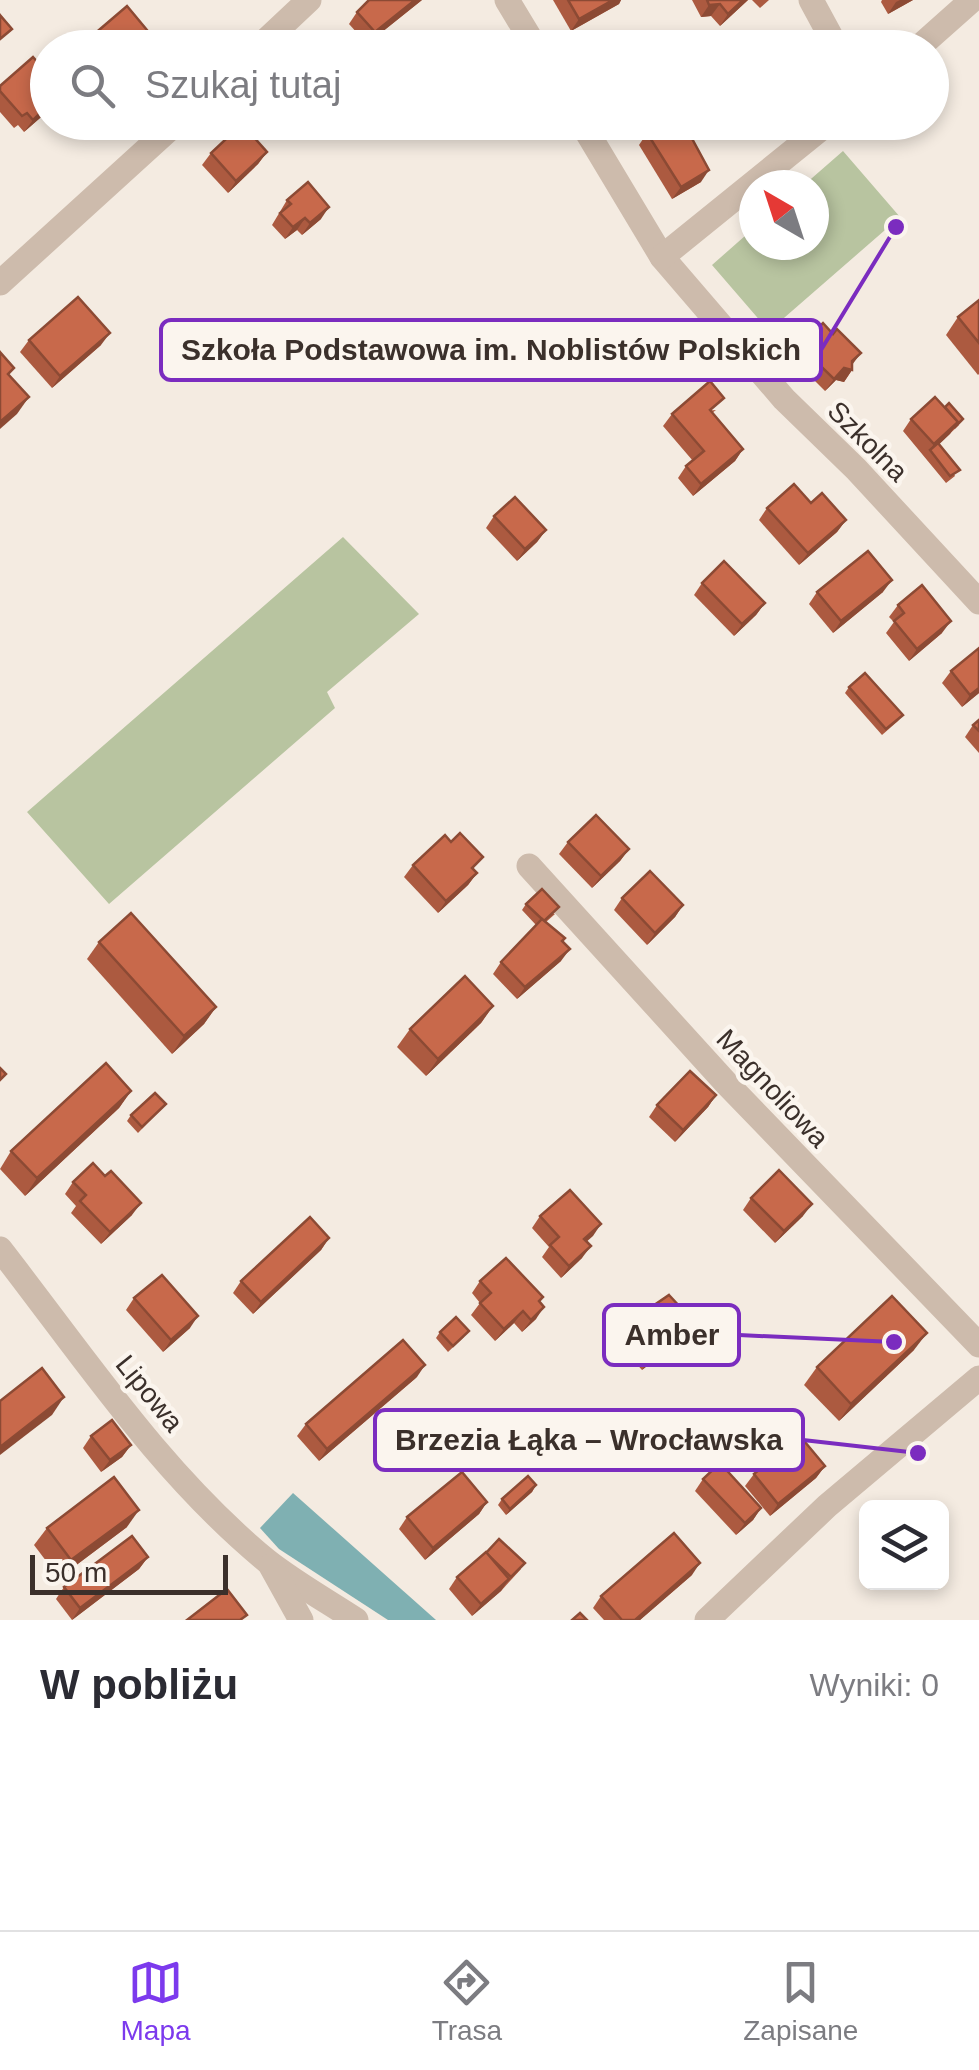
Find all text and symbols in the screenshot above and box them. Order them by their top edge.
search box [30,30,949,140]
icon: search [65,58,120,113]
text: Szukaj tutaj [145,64,341,106]
north arrow [739,170,829,260]
callout: Szkoła Podstawowa im. Noblistów Polskich [161,320,821,380]
text: Szkoła Podstawowa im. Noblistów Polskich [181,333,801,366]
street label: Szkolna [821,395,914,488]
street label: Magnoliowa [710,1023,835,1154]
callout: Amber [604,1305,739,1365]
text: Amber [624,1318,720,1351]
street label: Lipowa [110,1349,190,1438]
callout: Brzezia Łąka – Wrocławska [375,1410,803,1470]
text: Brzezia Łąka – Wrocławska [395,1423,783,1456]
map controls [859,1500,949,1590]
button: layers [859,1500,949,1590]
scale bar [30,1550,228,1594]
text: 50 m [45,1557,107,1588]
text: W pobliżu [40,1661,238,1708]
text: Wyniki: 0 [809,1667,939,1703]
tab: Mapa [121,1955,191,2047]
tab: Trasa [432,1955,502,2047]
tab: Zapisane [743,1955,858,2047]

